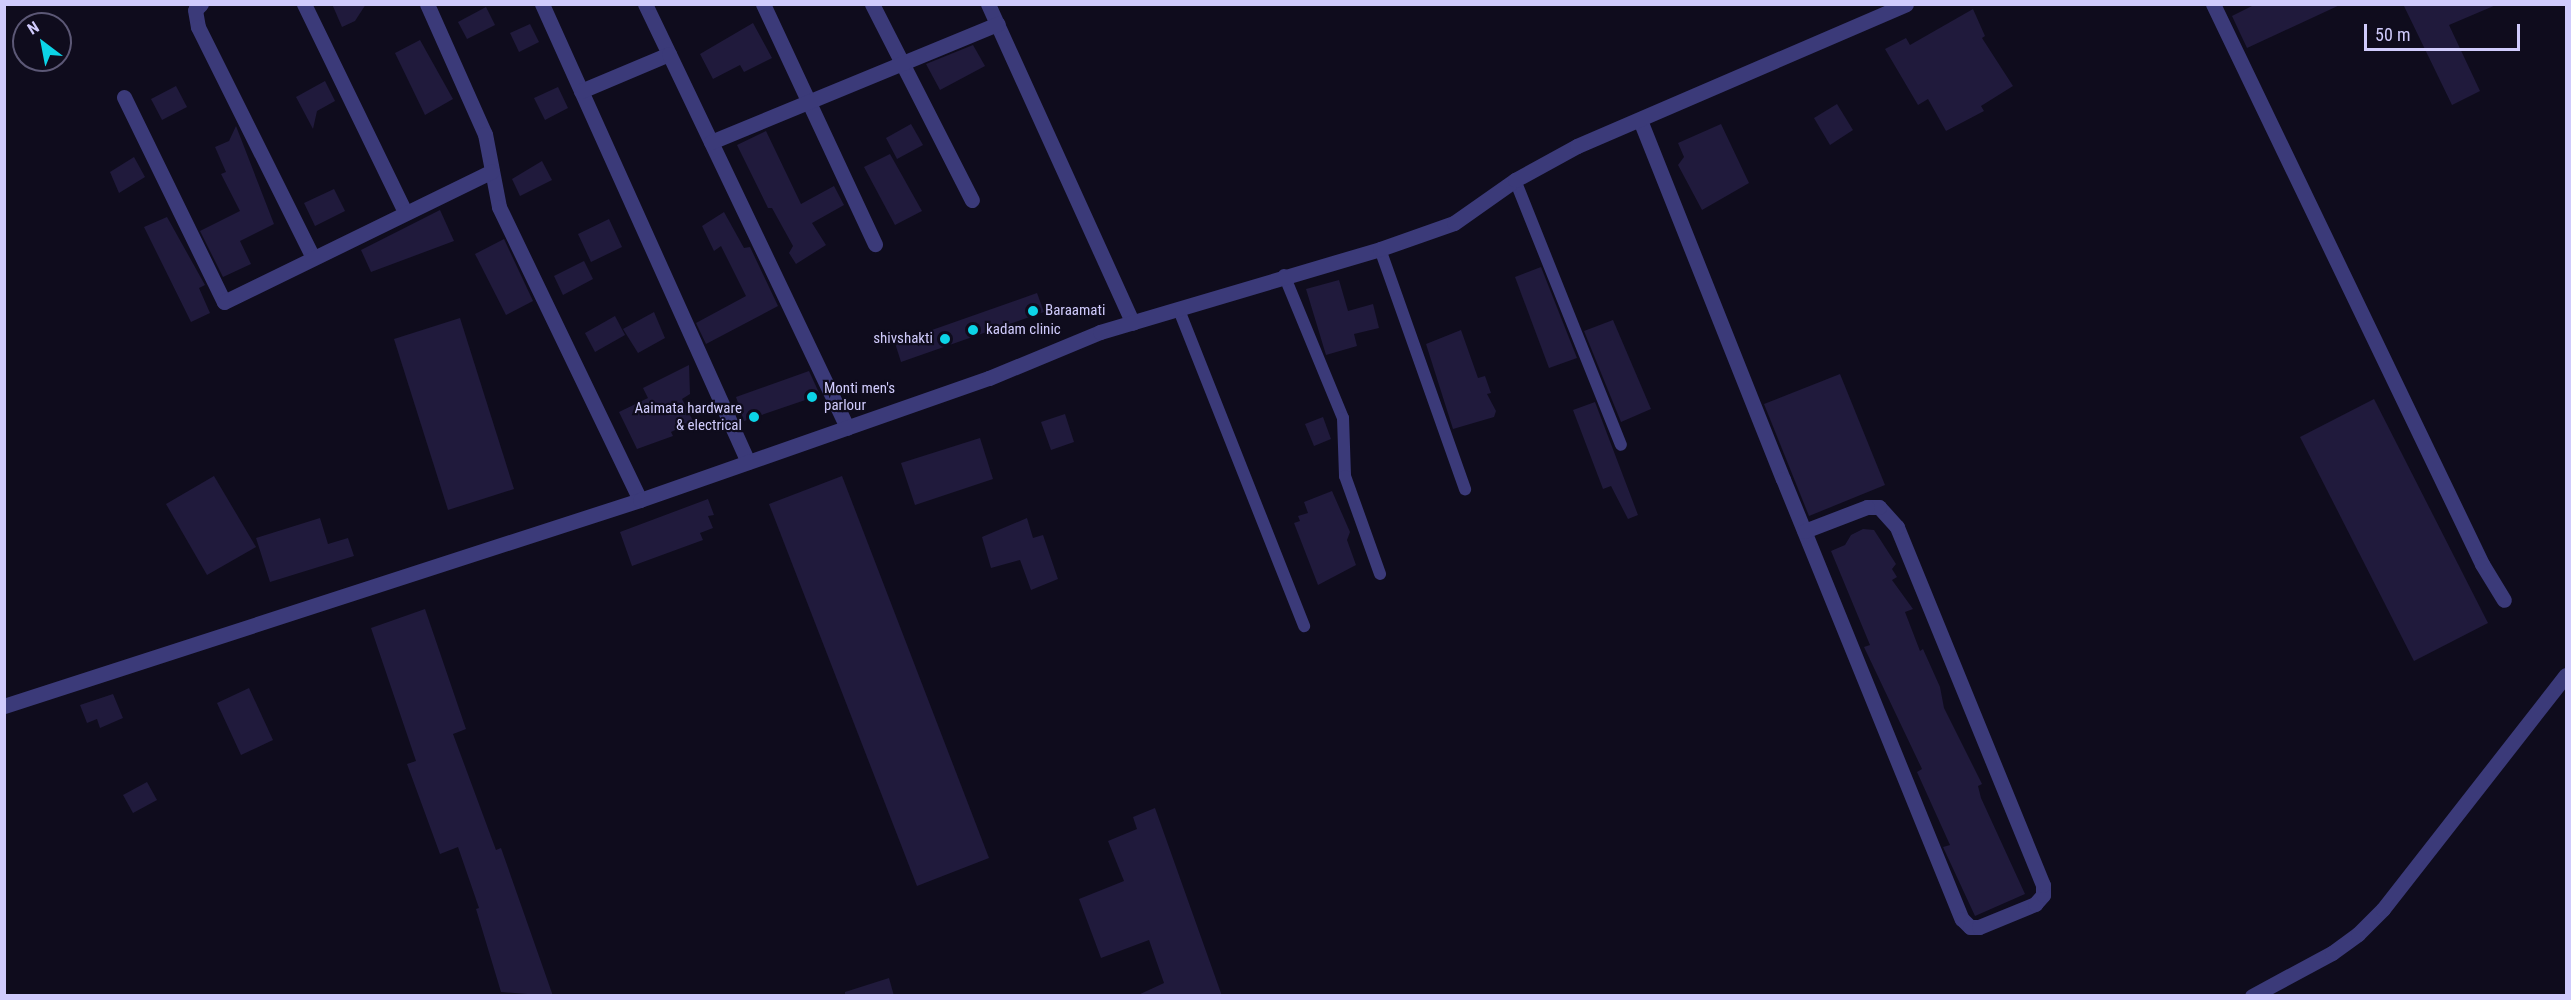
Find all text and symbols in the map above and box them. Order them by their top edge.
north arrow [12,12,72,72]
scale bar [2367,12,2523,50]
text: N [24,17,42,39]
text: 50 m [2375,24,2410,45]
place label: Baraamati [1045,302,1105,320]
marker: Baraamati [1026,304,1040,318]
marker: kadam clinic [964,321,982,339]
place label: kadam clinic [986,321,1061,339]
place label: shivshakti [873,330,933,348]
marker: shivshakti [938,332,952,346]
place label: Monti men's parlour [824,379,895,414]
marker: Monti men's parlour [805,390,819,404]
place label: Aaimata hardware & electrical [634,399,742,434]
marker: Aaimata hardware & electrical [747,410,761,424]

